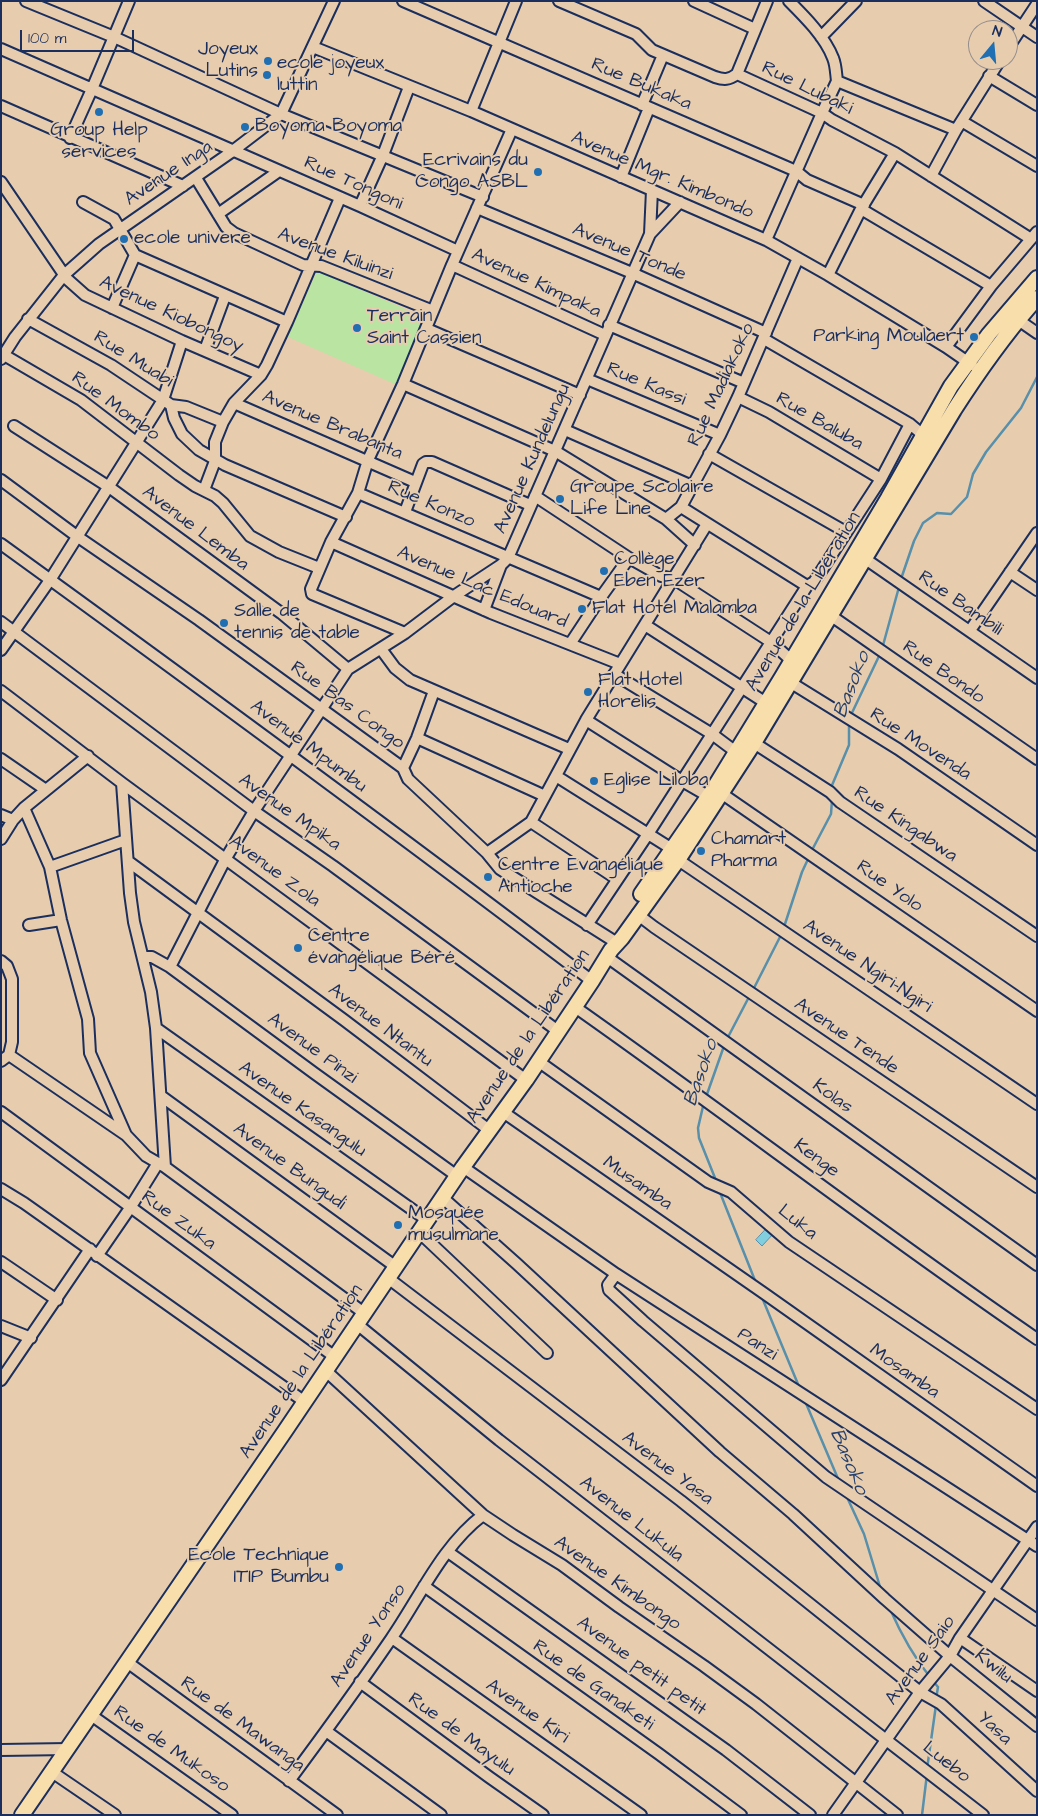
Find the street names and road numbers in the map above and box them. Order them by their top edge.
street label: Rue Bukaka [587,54,695,116]
street label: Rue Lubaki [758,57,856,121]
street label: Avenue Mgr. Kimbondo [567,127,757,225]
street label: Avenue Inga [121,136,217,212]
street label: Rue Tongoni [300,152,406,216]
street label: Avenue Tonde [569,219,689,287]
street label: Avenue Kiluinzi [274,224,396,286]
street label: Avenue Kimpaka [468,244,604,324]
street label: Avenue Kiobongoy [95,272,247,358]
street label: Rue Madiakoko [683,320,761,450]
street label: Rue Muabi [89,327,177,393]
street label: Rue Kassi [603,358,689,412]
street label: Rue Mombo [66,367,164,447]
street label: Avenue Kundelungu [490,381,576,537]
street label: Avenue Brabanta [258,386,406,466]
street label: Rue Baluba [771,388,867,456]
street label: Rue Konzo [384,476,478,534]
street label: Avenue Lemba [137,481,253,577]
street label: Avenue de la Libération [741,508,867,696]
street label: Avenue Lac Edouard [393,542,571,634]
street label: Rue Bambili [913,566,1007,642]
street label: Rue Bondo [897,636,989,710]
street label: Rue Bas Congo [285,657,409,755]
street label: Avenue Mpumbu [245,696,371,798]
street label: Rue Movenda [865,704,975,786]
street label: Avenue Mpika [233,769,345,857]
street label: Rue Kingabwa [849,782,961,868]
street label: Avenue Zola [224,831,324,913]
street label: Rue Yolo [852,856,926,918]
street label: Avenue Ngiri-Ngiri [798,915,936,1019]
street label: Avenue de la Libération [462,946,596,1128]
street label: Avenue Ntantu [323,979,437,1073]
street label: Avenue Tende [789,994,903,1080]
street label: Avenue Pinzi [262,1009,362,1089]
street label: Avenue Kasangulu [233,1057,371,1163]
street label: Kolas [807,1075,857,1119]
street label: Avenue Bungudi [228,1118,350,1216]
street label: Kenge [789,1135,843,1183]
street label: Musamba [598,1152,676,1216]
street label: Rue Zuka [136,1186,220,1256]
street label: Luka [773,1200,821,1246]
street label: Avenue de la Libération [235,1281,369,1463]
street label: Panzi [733,1324,781,1366]
street label: Mosamba [864,1340,944,1404]
street label: Avenue Yasa [617,1427,717,1511]
street label: Avenue Lukula [574,1472,688,1568]
street label: Avenue Kimbongo [549,1532,685,1636]
street label: Avenue Yonso [326,1580,412,1692]
street label: Avenue petit petit [572,1612,710,1722]
street label: Avenue Saio [881,1612,961,1710]
street label: Rue de Ganaketi [528,1636,658,1736]
street label: Kwilu [969,1645,1017,1689]
street label: Rue de Mawanga [175,1672,309,1778]
street label: Avenue Kiri [481,1675,573,1749]
street label: Rue de Mayulu [403,1689,519,1781]
street label: Rue de Mukoso [108,1701,234,1799]
street label: Yasa [972,1707,1016,1751]
street label: Luebo [918,1737,974,1789]

